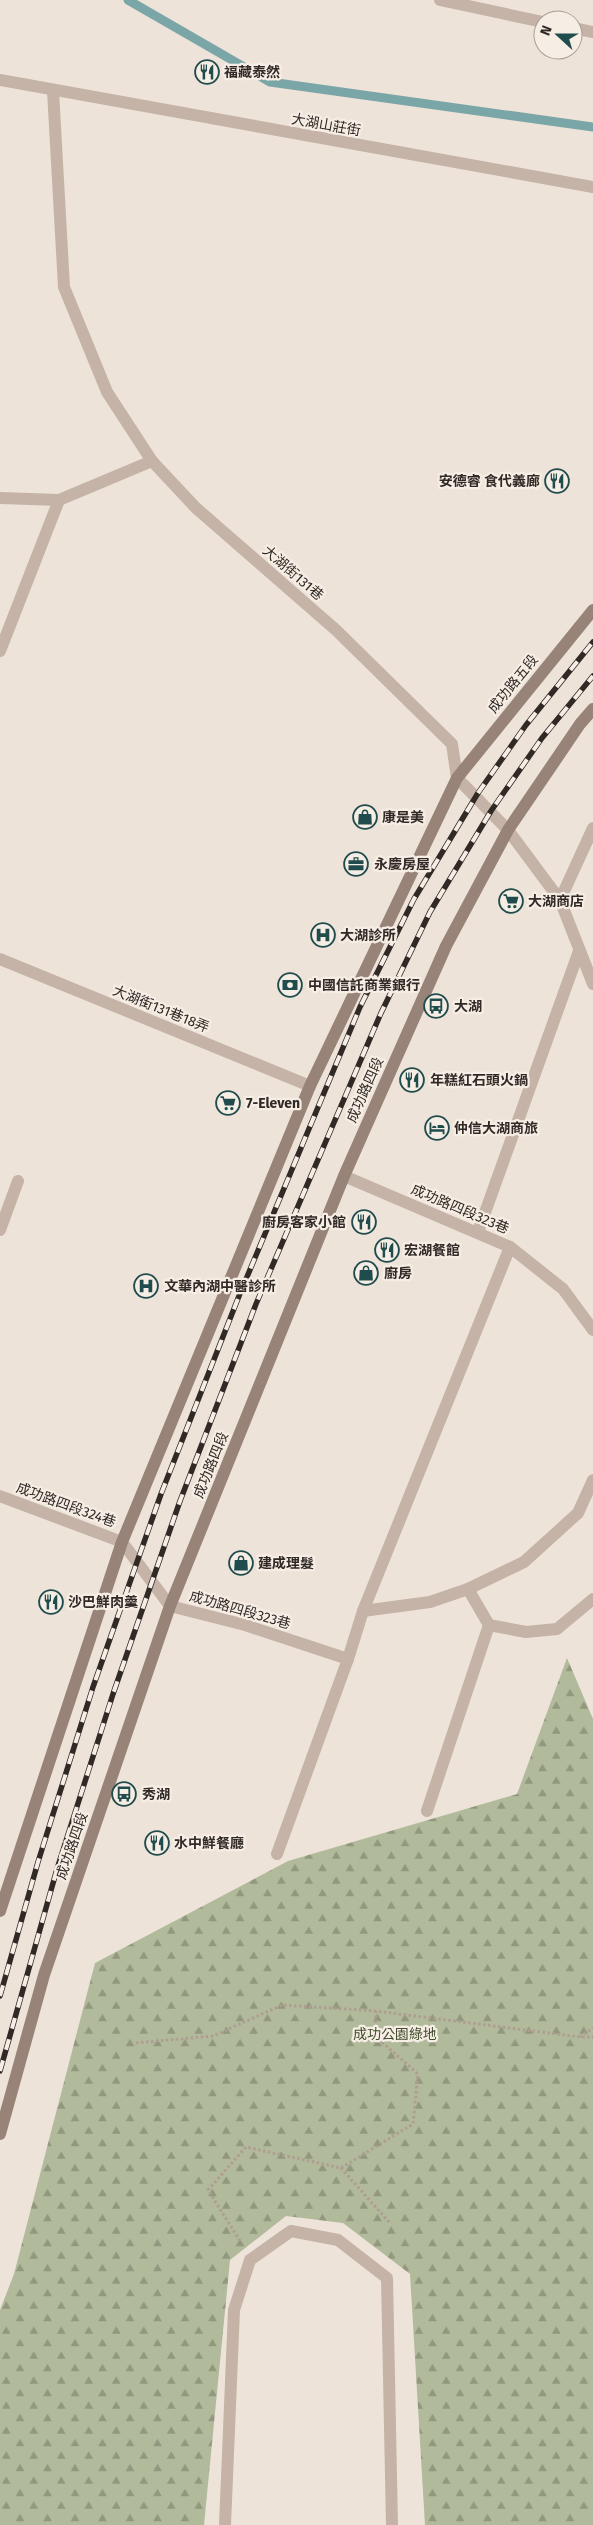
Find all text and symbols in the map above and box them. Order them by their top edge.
north arrow [533,10,583,60]
text: N [537,23,556,38]
restaurant icon: 福藏泰然 [194,59,220,85]
place label: 福藏泰然 [224,64,280,81]
street label: 大湖山莊街 [290,111,362,139]
restaurant icon: 安德睿 食代義廊 [544,468,570,494]
place label: 安德睿 食代義廊 [439,473,540,490]
street label: 大湖街131巷 [259,542,327,604]
street label: 成功路五段 [484,651,542,717]
shop icon: 康是美 [352,804,378,830]
place label: 康是美 [382,809,424,826]
office icon: 永慶房屋 [343,851,369,877]
place label: 永慶房屋 [374,856,430,873]
supermarket icon: 大湖商店 [498,888,524,914]
place label: 大湖商店 [528,893,584,910]
hospital icon: 大湖診所 [310,922,336,948]
place label: 大湖診所 [340,927,396,944]
bank icon: 中國信託商業銀行 [277,972,303,998]
place label: 中國信託商業銀行 [308,977,420,994]
street label: 大湖街131巷18弄 [110,982,212,1036]
bus stop icon: 大湖 [423,993,449,1019]
place label: 大湖 [454,998,482,1015]
street label: 成功路四段 [343,1055,387,1125]
restaurant icon: 年糕紅石頭火鍋 [399,1067,425,1093]
place label: 年糕紅石頭火鍋 [430,1072,528,1089]
supermarket icon: 7-Eleven [215,1090,241,1116]
place label: 7-Eleven [246,1095,300,1112]
hotel icon: 仲信大湖商旅 [424,1115,450,1141]
place label: 仲信大湖商旅 [454,1120,538,1137]
street label: 成功路四段323巷 [408,1181,512,1237]
restaurant icon: 廚房客家小館 [351,1209,377,1235]
place label: 廚房客家小館 [262,1214,346,1231]
restaurant icon: 宏湖餐館 [374,1237,400,1263]
place label: 宏湖餐館 [404,1242,460,1259]
shop icon: 廚房 [353,1260,379,1286]
place label: 廚房 [384,1265,412,1282]
hospital icon: 文華內湖中醫診所 [133,1273,159,1299]
place label: 文華內湖中醫診所 [164,1278,276,1295]
street label: 成功路四段 [190,1429,232,1501]
street label: 成功路四段324巷 [14,1479,118,1531]
shop icon: 建成理髮 [228,1550,254,1576]
place label: 建成理髮 [258,1555,314,1572]
street label: 成功路四段323巷 [187,1587,293,1633]
restaurant icon: 沙巴鮮肉羹 [38,1589,64,1615]
place label: 沙巴鮮肉羹 [68,1594,138,1611]
bus stop icon: 秀湖 [111,1781,137,1807]
place label: 秀湖 [142,1786,170,1803]
street label: 成功路四段 [53,1810,91,1882]
restaurant icon: 水中鮮餐廳 [144,1830,170,1856]
place label: 水中鮮餐廳 [174,1835,244,1852]
park label: 成功公園綠地 [353,2026,437,2043]

